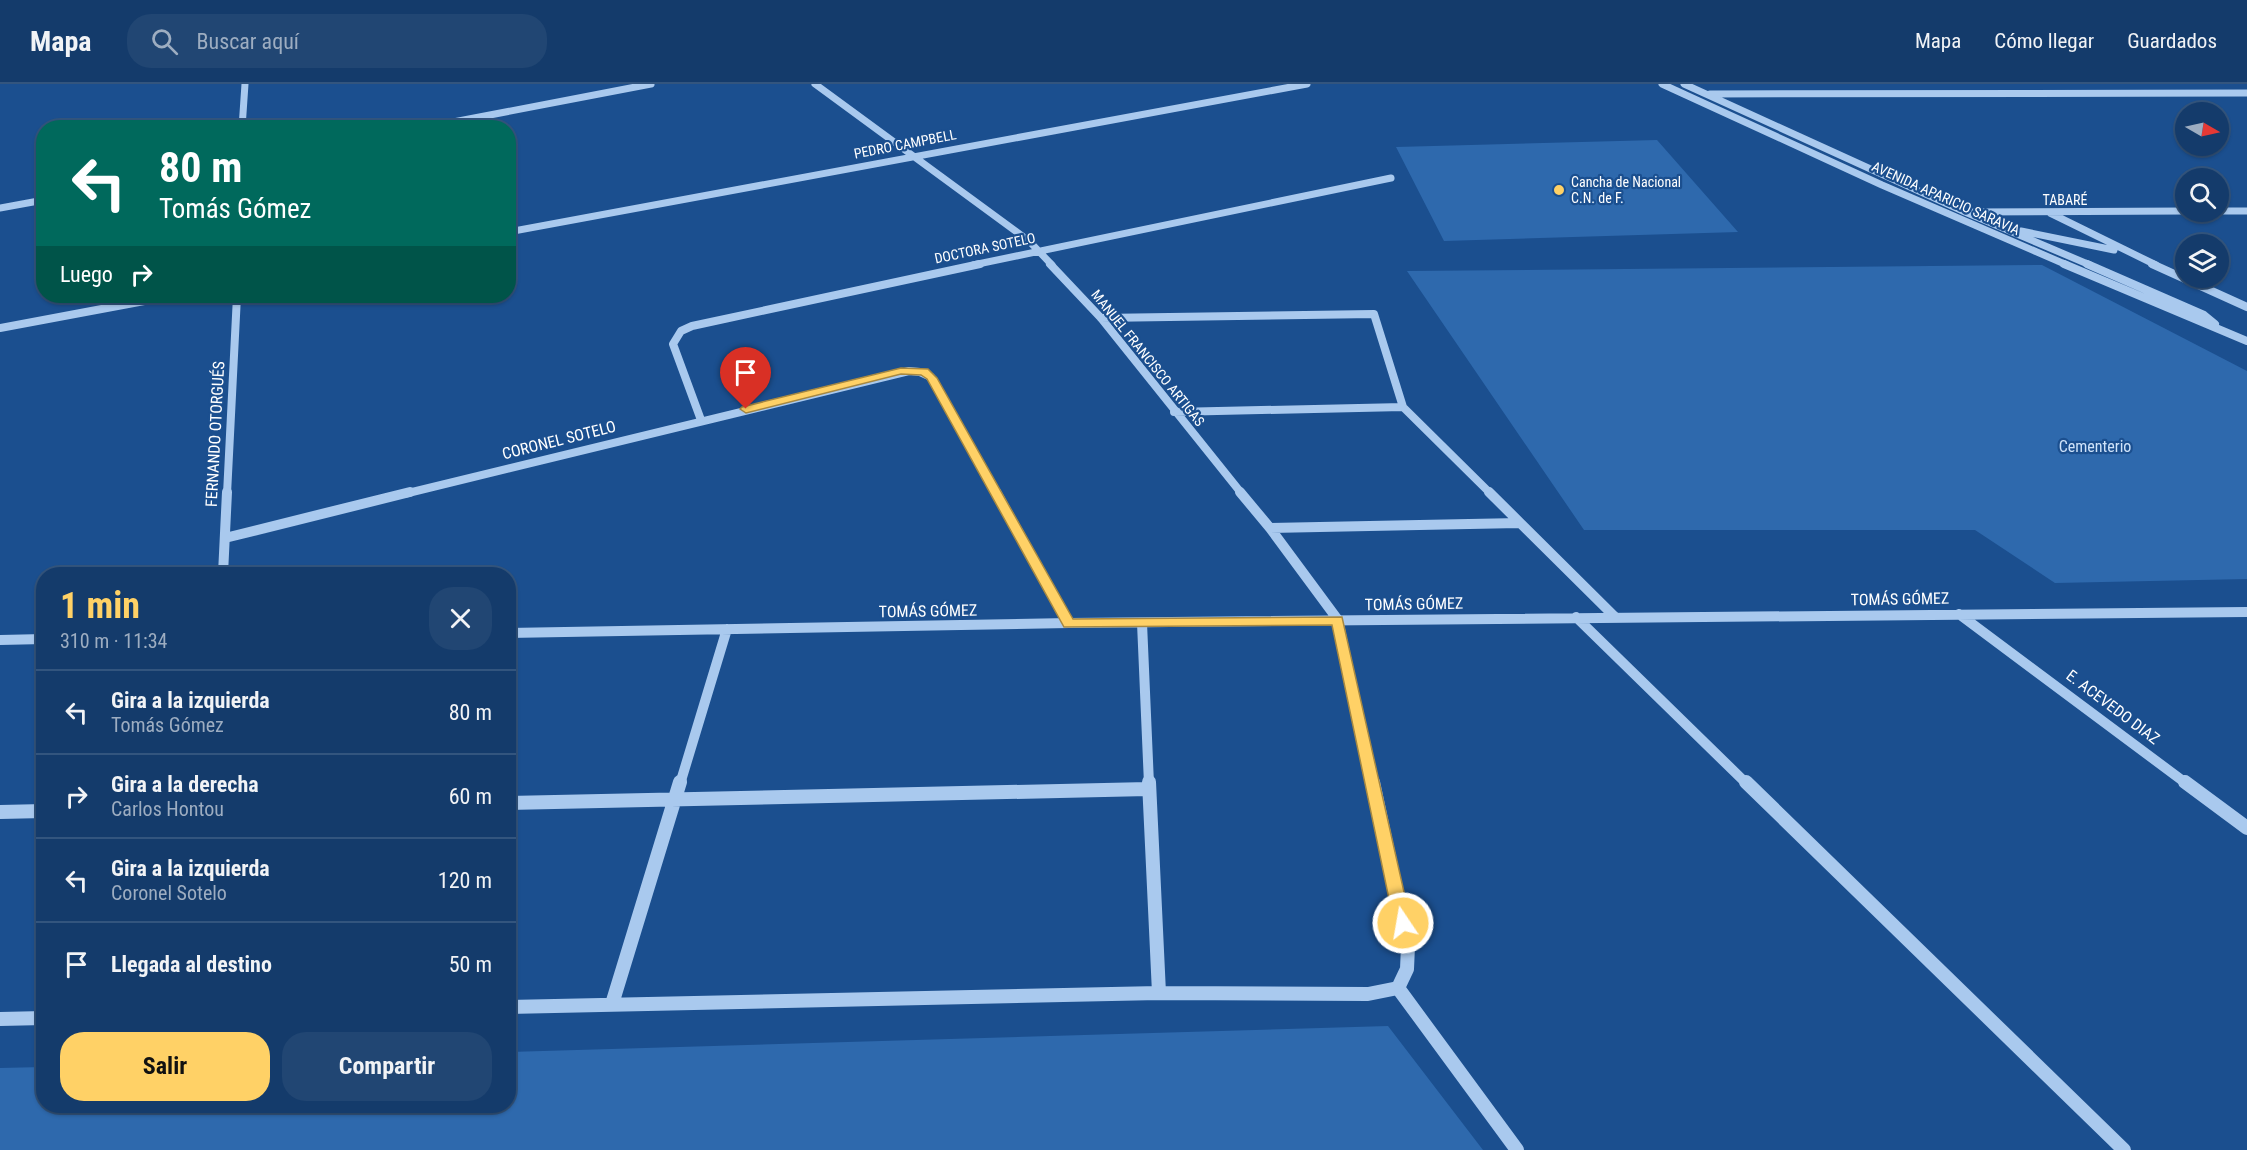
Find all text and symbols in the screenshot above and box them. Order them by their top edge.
search box [127,14,547,68]
text: Mapa [30,25,91,58]
icon: search [148,25,181,58]
text: Buscar aquí [196,29,299,54]
text: Mapa [1915,29,1961,53]
text: Cómo llegar [1994,29,2094,53]
text: Guardados [2127,29,2217,53]
north arrow [2175,102,2229,156]
map controls [2175,102,2229,288]
street label: PEDRO CAMPBELL [852,126,958,162]
text: 80 m [159,143,242,192]
icon: left [60,144,138,222]
street label: AVENIDA APARICIO SARAVIA [1870,158,2022,238]
button: search [2175,168,2229,222]
place label: Cancha de Nacional C.N. de F. [1571,174,1681,206]
marker: Cancha de Nacional C.N. de F. [1552,183,1566,197]
street label: TABARÉ [2043,191,2087,208]
text: Tomás Gómez [159,193,311,225]
street label: DOCTORA SOTELO [933,229,1037,267]
button: layers [2175,234,2229,288]
icon: right [125,258,158,291]
text: Luego [60,262,113,287]
street label: MANUEL FRANCISCO ARTIGAS [1088,287,1208,429]
pin [720,347,771,409]
icon: arrive [729,356,762,389]
street label: FERNANDO OTORGUÉS [202,361,228,507]
street label: CORONEL SOTELO [500,417,618,463]
park label: Cementerio [2059,437,2131,456]
text: 1 min [60,585,140,627]
button: close [429,587,492,650]
street label: TOMÁS GÓMEZ [1851,588,1949,609]
street label: TOMÁS GÓMEZ [1365,593,1463,614]
street label: TOMÁS GÓMEZ [879,600,977,621]
text: 310 m · 11:34 [60,629,167,653]
street label: E. ACEVEDO DIAZ [2062,666,2164,748]
text: Gira a la izquierda [111,688,270,713]
icon: left [60,696,93,729]
text: 80 m [449,700,492,725]
text: Tomás Gómez [111,713,224,737]
text: Gira a la derecha [111,772,259,797]
icon: right [60,780,93,813]
text: 60 m [449,784,492,809]
text: Carlos Hontou [111,797,224,821]
text: Gira a la izquierda [111,856,270,881]
icon: left [60,864,93,897]
text: 120 m [438,868,492,893]
text: Coronel Sotelo [111,881,227,905]
position arrow [1371,891,1435,955]
icon: arrive [60,948,93,981]
text: Llegada al destino [111,952,272,977]
text: 50 m [449,952,492,977]
button: Salir [60,1032,270,1101]
button: Compartir [282,1032,492,1101]

